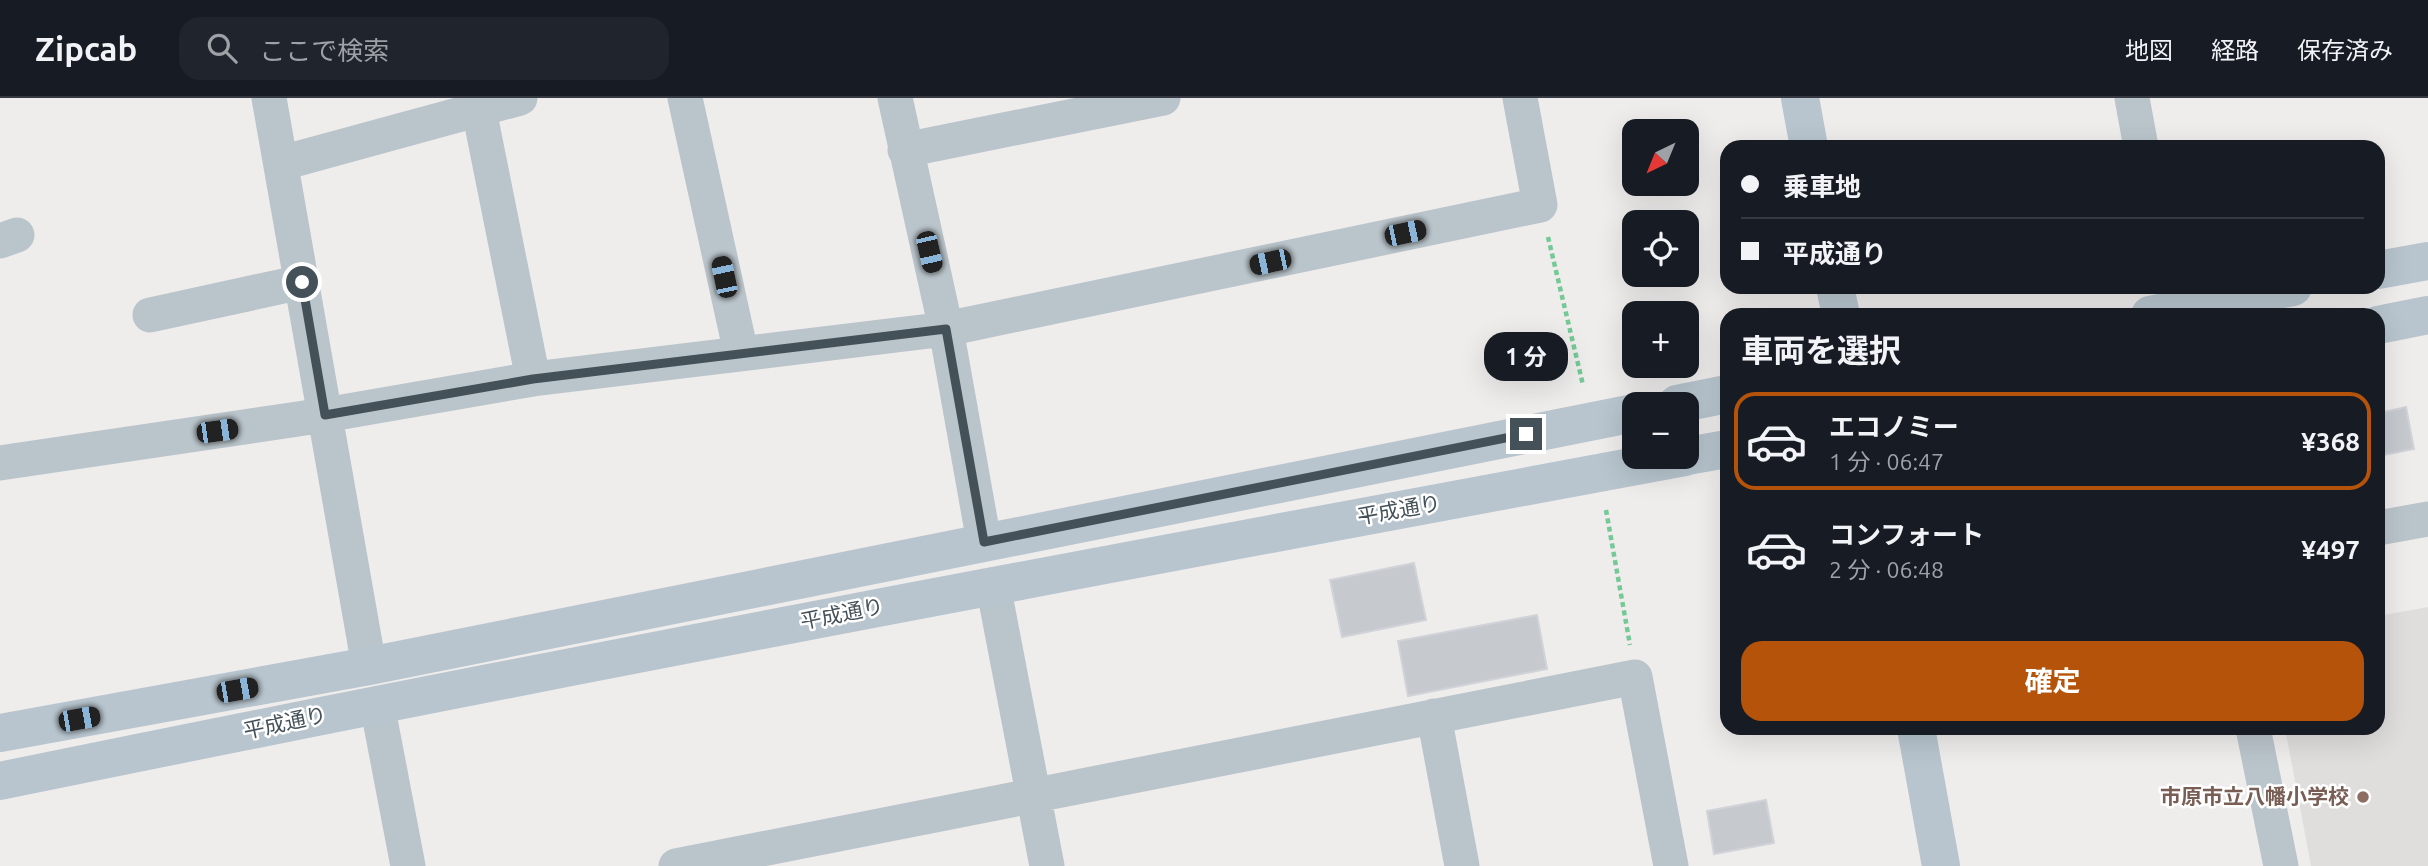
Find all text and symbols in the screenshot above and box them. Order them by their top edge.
search box [179,17,669,80]
icon: search [203,29,241,67]
text: Zipcab [35,30,137,67]
text: ここで検索 [259,36,389,65]
text: 地図 [2125,37,2173,64]
text: 経路 [2211,37,2259,64]
text: 保存済み [2297,37,2393,64]
north arrow [1622,119,1699,196]
map controls [1622,119,1699,469]
text: 乗車地 [1783,172,1861,201]
button: locate [1622,210,1699,287]
car [1383,218,1428,248]
car [915,229,944,275]
text: 平成通り [1783,239,1887,268]
car [1248,247,1293,277]
car [710,254,739,300]
route start [286,266,318,298]
button: + [1622,301,1699,378]
callout: 1 分 [1484,332,1568,382]
text: 車両を選択 [1741,332,1901,368]
text: 1 分 [1505,344,1547,369]
button: − [1622,392,1699,469]
icon: car [1745,410,1808,473]
text: エコノミー [1829,412,1959,441]
car [195,418,240,444]
route end [1510,418,1542,450]
text: ¥368 [2301,427,2360,456]
text: 1 分 · 06:47 [1829,449,1944,474]
street label: 平成通り [1355,490,1442,528]
icon: car [1745,518,1808,581]
text: コンフォート [1829,520,1984,549]
text: ¥497 [2301,535,2360,564]
text: 2 分 · 06:48 [1829,557,1944,582]
street label: 平成通り [798,593,885,633]
button: 確定 [1741,641,2364,721]
car [215,676,260,704]
street label: 平成通り [241,702,328,742]
car [57,705,102,733]
place label: 市原市立八幡小学校 [2160,784,2349,808]
marker: 市原市立八幡小学校 [2355,789,2371,805]

